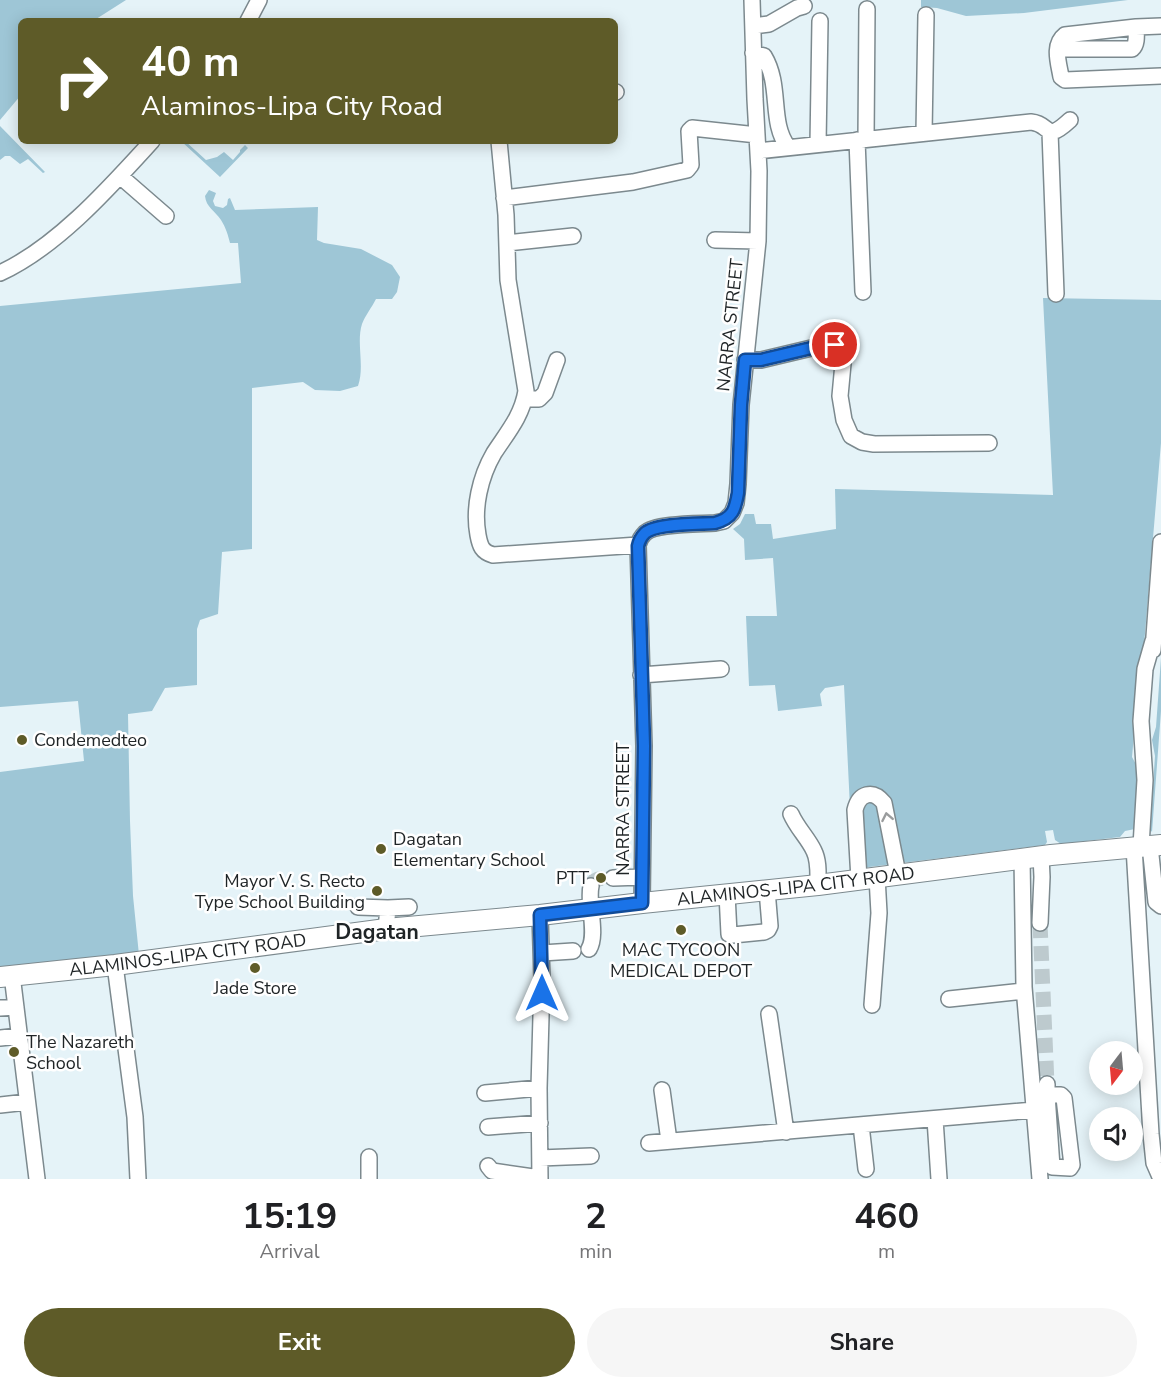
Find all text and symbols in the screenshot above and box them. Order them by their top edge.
text: 40 m [141,34,240,91]
icon: right [42,42,120,120]
text: Alaminos-Lipa City Road [141,88,443,125]
street label: NARRA STREET [711,257,749,393]
pin [809,319,860,370]
icon: arrive [818,328,851,361]
place label: Condemedteo [34,728,147,752]
marker: Condemedteo [15,733,29,747]
street label: NARRA STREET [611,742,635,876]
one-way arrow [881,812,894,822]
place label: Dagatan Elementary School [393,827,546,872]
marker: Dagatan Elementary School [374,842,388,856]
street label: ALAMINOS-LIPA CITY ROAD [676,861,916,911]
place label: PTT [556,866,589,890]
place label: Mayor V. S. Recto Type School Building [195,869,365,914]
marker: PTT [594,871,608,885]
marker: Mayor V. S. Recto Type School Building [370,884,384,898]
district label: Dagatan [335,918,419,946]
marker: MAC TYCOON MEDICAL DEPOT [674,923,688,937]
street label: ALAMINOS-LIPA CITY ROAD [68,928,308,982]
place label: MAC TYCOON MEDICAL DEPOT [610,938,752,983]
marker: Jade Store [248,961,262,975]
position arrow [510,961,574,1025]
place label: Jade Store [212,976,297,1000]
place label: The Nazareth School [26,1030,134,1075]
north arrow [1089,1041,1143,1095]
map controls [1089,1041,1143,1161]
marker: The Nazareth School [7,1045,21,1059]
button: sound [1089,1107,1143,1161]
text: 15:19 [242,1192,337,1241]
text: 2 [585,1192,607,1241]
text: 460 [854,1192,919,1241]
text: Arrival [260,1238,320,1265]
text: min [579,1238,612,1265]
text: m [878,1238,895,1265]
button: Exit [24,1308,575,1377]
button: Share [587,1308,1137,1377]

